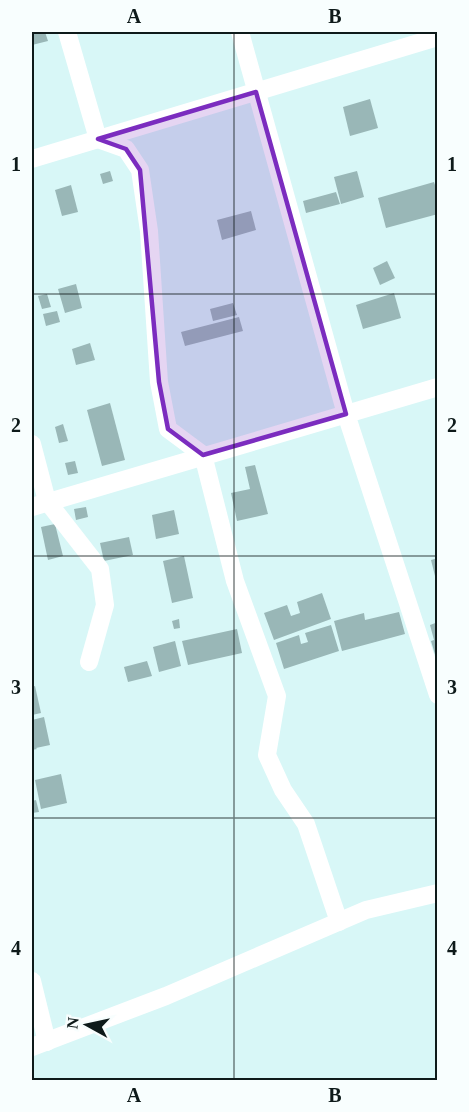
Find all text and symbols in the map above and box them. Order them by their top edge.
text: A [127,5,142,27]
text: B [328,5,342,27]
text: 1 [11,153,21,175]
text: 1 [447,153,457,175]
text: 2 [11,414,21,436]
text: 2 [447,414,457,436]
text: 3 [11,676,21,698]
text: 3 [447,676,457,698]
text: 4 [11,937,21,959]
text: 4 [447,937,457,959]
north arrow [57,995,117,1055]
text: N [63,1016,82,1030]
text: A [127,1084,142,1106]
text: B [328,1084,342,1106]

